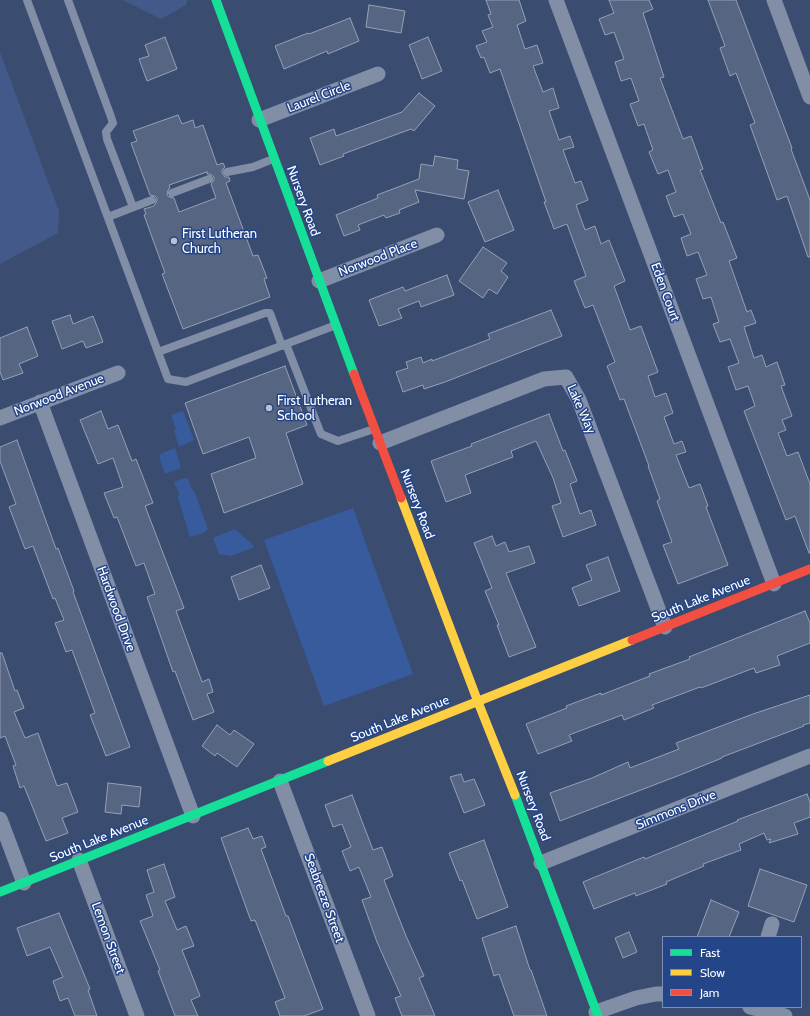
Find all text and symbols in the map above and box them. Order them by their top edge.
street label: Laurel Circle [285,78,353,116]
street label: Nursery Road [283,164,323,238]
place label: First Lutheran Church [182,226,257,257]
marker: First Lutheran Church [169,236,179,246]
street label: Norwood Place [336,236,420,280]
street label: Eden Court [647,261,683,323]
street label: Norwood Avenue [12,371,106,419]
street label: Lake Way [563,382,599,436]
place label: First Lutheran School [277,393,352,424]
marker: First Lutheran School [264,403,274,413]
street label: Nursery Road [397,467,437,541]
street label: Hardwood Drive [93,564,139,654]
street label: South Lake Avenue [649,572,753,626]
street label: South Lake Avenue [348,692,452,746]
street label: Nursery Road [513,769,553,843]
street label: Simmons Drive [634,787,718,833]
street label: South Lake Avenue [47,812,151,866]
street label: Seabreeze Street [301,851,347,945]
street label: Lemon Street [88,900,128,976]
legend [662,936,802,1008]
text: Fast [700,945,720,960]
text: Slow [700,965,725,980]
text: Jam [700,985,719,1000]

